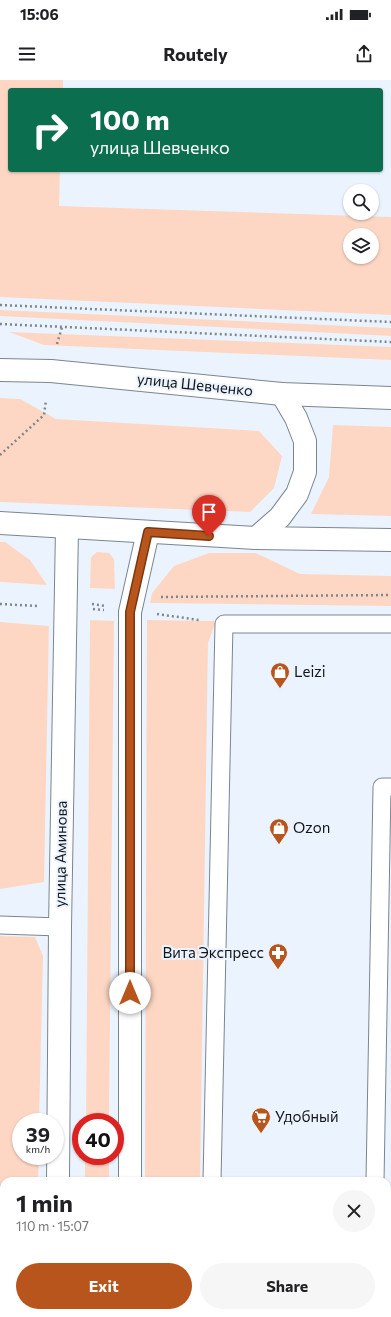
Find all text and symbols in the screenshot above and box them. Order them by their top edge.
text: 15:06 [20,5,59,23]
icon: menu [16,43,38,65]
text: Routely [163,43,228,65]
icon: share [353,43,375,65]
text: 100 m [90,102,170,136]
icon: right [24,104,76,156]
text: улица Шевченко [90,136,230,158]
map controls [343,184,379,264]
button: search [343,184,379,220]
button: layers [343,228,379,264]
street label: улица Шевченко [136,369,254,399]
pin [192,495,226,536]
icon: arrive [198,501,220,523]
shop icon: Leizi [269,661,291,689]
place label: Leizi [294,662,326,680]
street label: улица Аминова [50,800,70,908]
shop icon: Ozon [268,817,290,845]
place label: Ozon [293,818,330,836]
pharmacy icon: Вита Экспресс [267,942,289,970]
place label: Вита Экспресс [163,943,264,961]
position arrow [109,972,151,1014]
supermarket icon: Удобный [250,1106,272,1134]
place label: Удобный [275,1107,339,1125]
speed limit sign: 40 [72,1113,124,1165]
text: 39 [26,1122,50,1146]
text: km/h [26,1143,50,1155]
text: 1 min [16,1188,73,1217]
button: close [333,1190,375,1232]
text: 110 m · 15:07 [16,1218,89,1234]
button: Exit [16,1263,192,1309]
button: Share [200,1263,375,1309]

